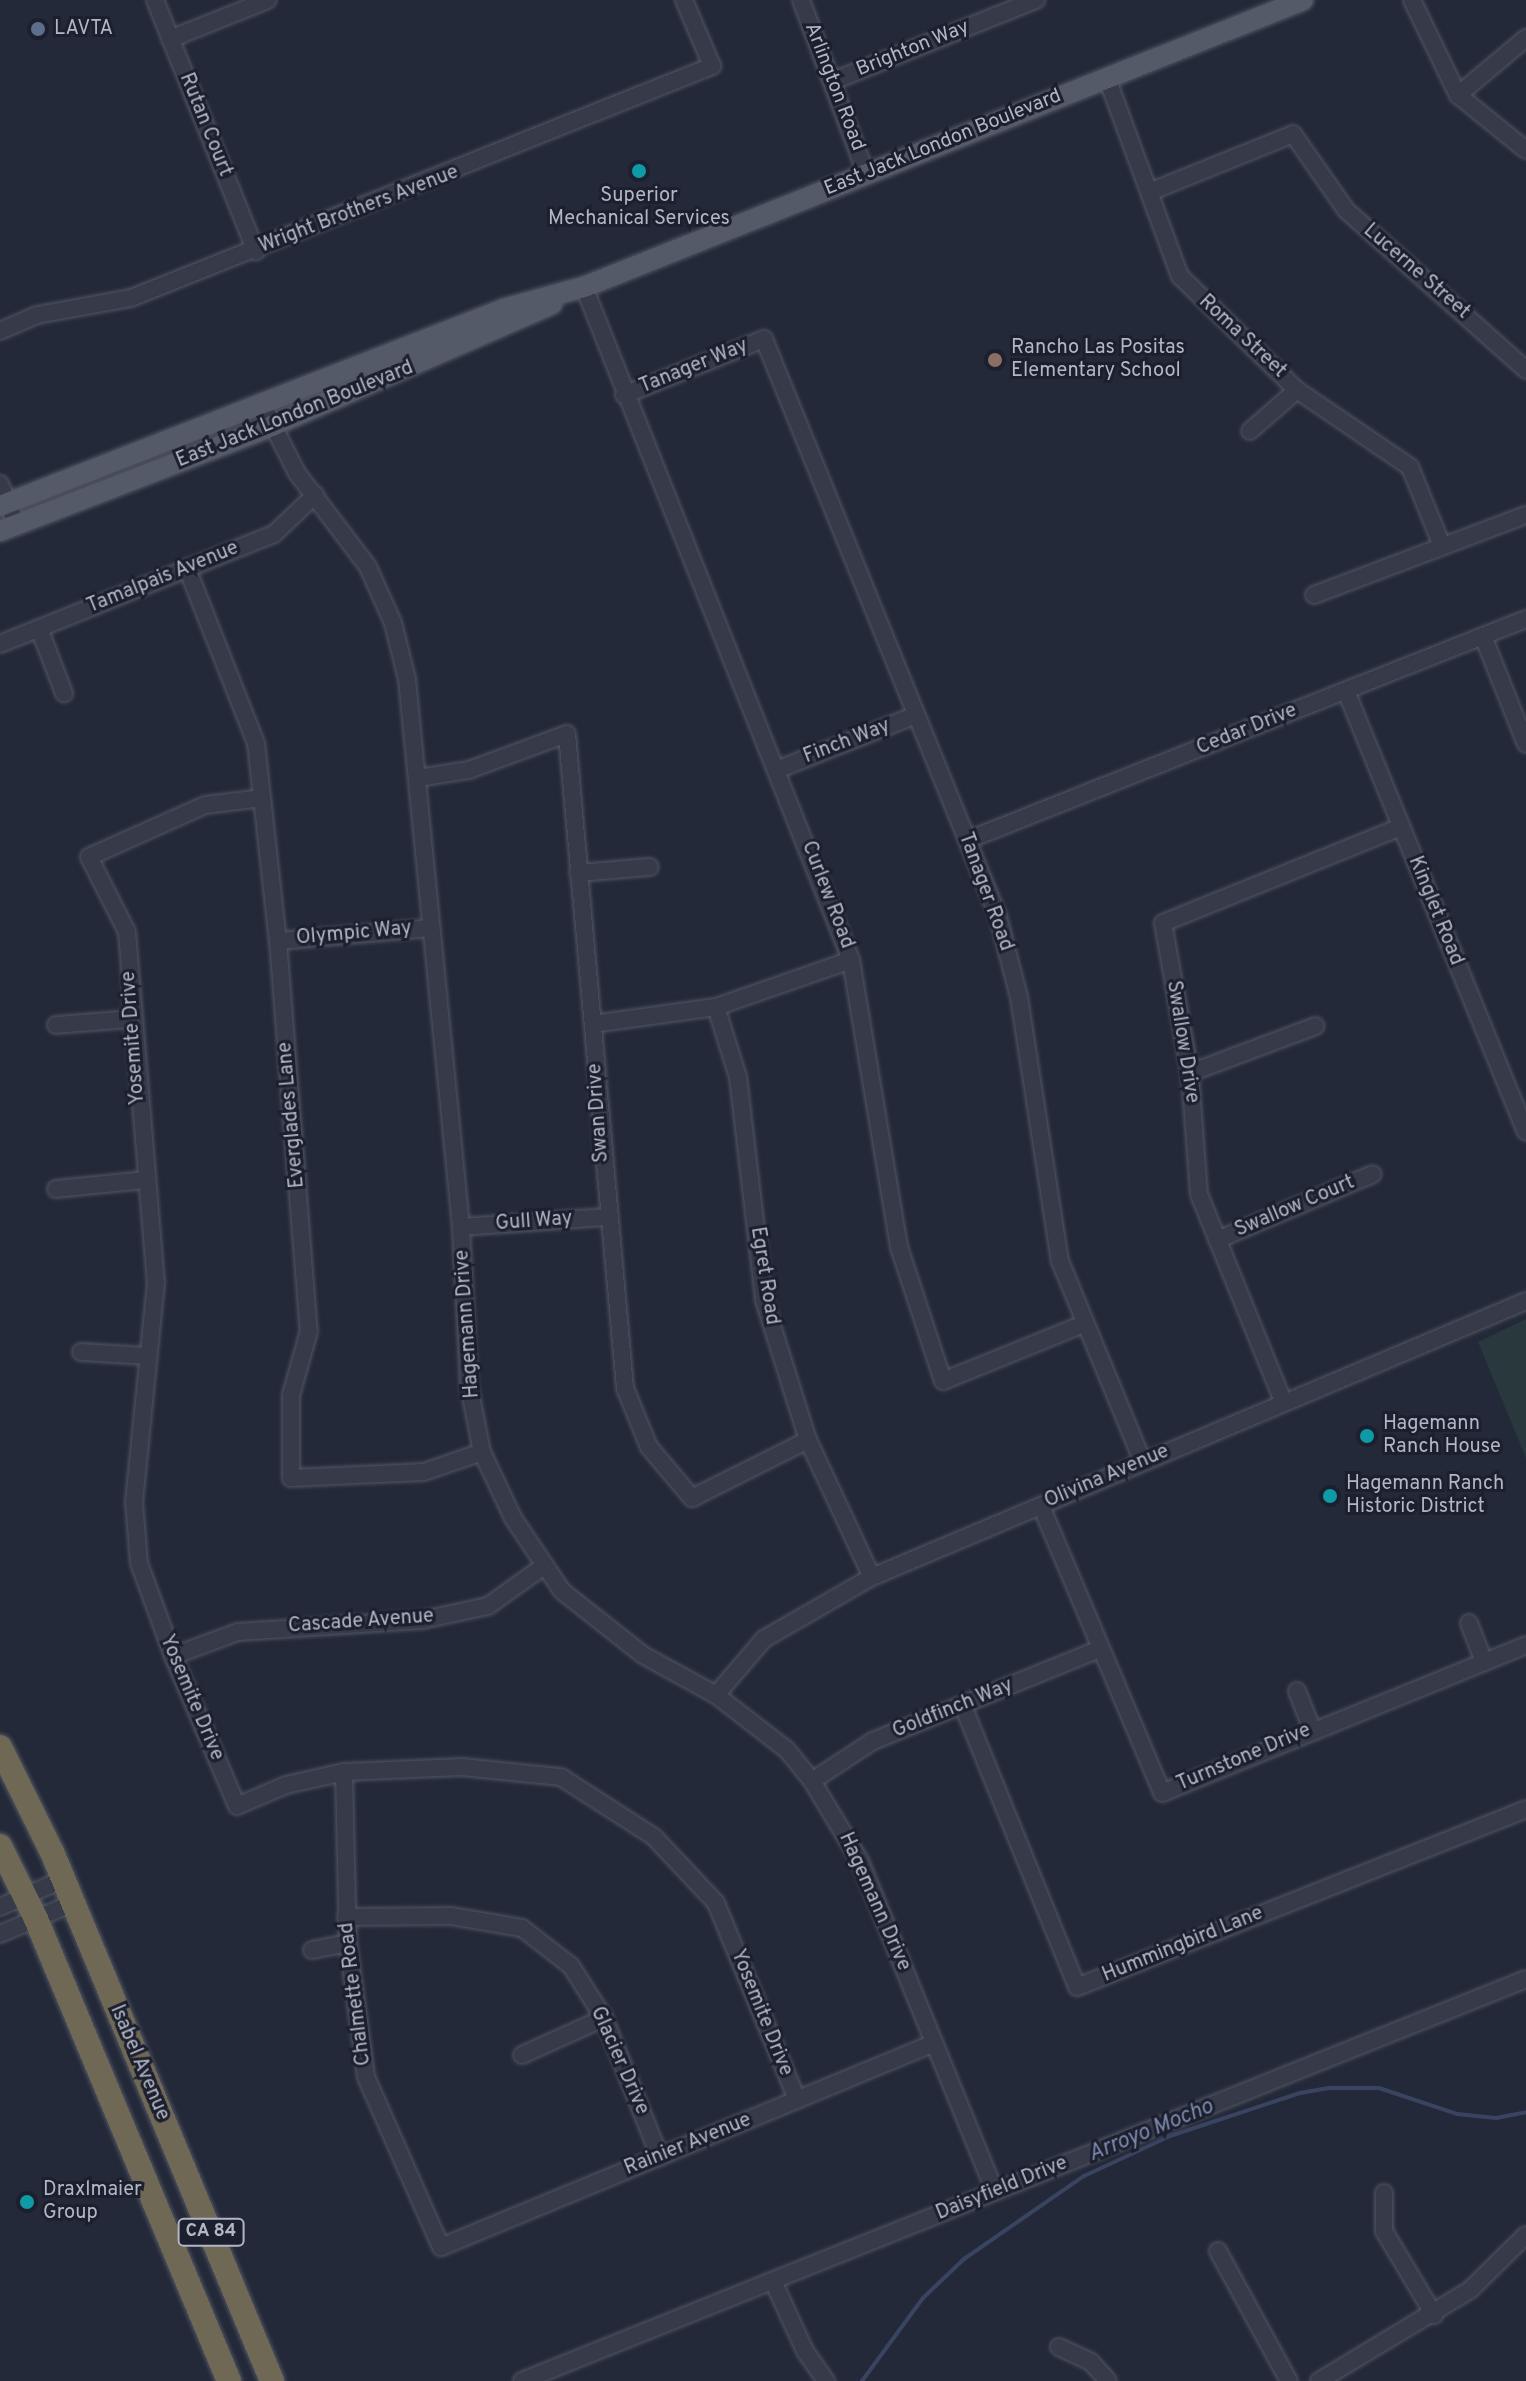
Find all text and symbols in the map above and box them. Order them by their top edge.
street label: Brighton Way [853,15,973,83]
place label: LAVTA [54,17,113,41]
marker: LAVTA [29,20,47,38]
street label: Arlington Road [799,20,869,154]
street label: Rutan Court [173,70,237,180]
street label: East Jack London Boulevard [821,84,1065,202]
street label: Wright Brothers Avenue [255,161,463,259]
marker: Superior Mechanical Services [630,162,648,180]
place label: Superior Mechanical Services [548,184,730,231]
street label: Lucerne Street [1358,219,1474,325]
street label: Roma Street [1193,290,1291,384]
street label: Tanager Way [636,334,752,400]
place label: Rancho Las Positas Elementary School [1011,336,1185,383]
marker: Rancho Las Positas Elementary School [986,351,1004,369]
street label: East Jack London Boulevard [173,356,417,474]
street label: Tamalpais Avenue [83,537,243,619]
street label: Cedar Drive [1193,699,1301,761]
street label: Finch Way [800,714,894,770]
street label: Tanager Road [952,830,1018,954]
street label: Curlew Road [796,838,858,952]
street label: Kinglet Road [1402,853,1468,969]
street label: Olympic Way [295,917,413,951]
street label: Yosemite Drive [117,970,151,1106]
street label: Swallow Drive [1160,979,1204,1105]
street label: Everglades Lane [274,1041,310,1189]
street label: Swan Drive [584,1063,614,1163]
street label: Swallow Court [1232,1171,1358,1243]
street label: Gull Way [494,1207,574,1237]
street label: Egret Road [744,1225,784,1327]
street label: Hagemann Drive [451,1249,485,1399]
place label: Hagemann Ranch House [1383,1412,1501,1459]
marker: Hagemann Ranch House [1358,1427,1376,1445]
street label: Olivina Avenue [1041,1440,1173,1514]
place label: Hagemann Ranch Historic District [1346,1472,1504,1519]
marker: Hagemann Ranch Historic District [1321,1487,1339,1505]
street label: Cascade Avenue [287,1605,435,1639]
street label: Yosemite Drive [154,1632,228,1764]
street label: Goldfinch Way [889,1674,1017,1744]
street label: Turnstone Drive [1173,1719,1315,1797]
street label: Hagemann Drive [833,1829,915,1975]
street label: Hummingbird Lane [1099,1902,1267,1988]
street label: Chalmette Road [335,1921,377,2067]
street label: Yosemite Drive [725,1946,797,2080]
street label: Isabel Avenue [104,2001,174,2125]
street label: Glacier Drive [585,2003,653,2119]
water label: Arroyo Mocho [1085,2094,1217,2168]
street label: Rainier Avenue [621,2109,755,2181]
street label: Daisyfield Drive [933,2152,1071,2226]
place label: Draxlmaier Group [43,2178,142,2225]
marker: Draxlmaier Group [18,2193,36,2211]
road number: CA 84 [177,2218,245,2246]

